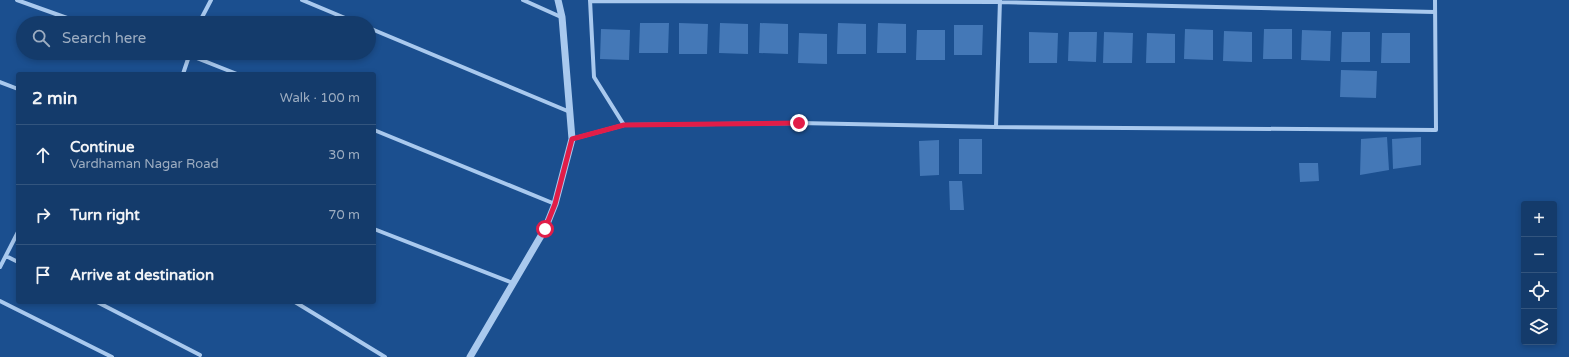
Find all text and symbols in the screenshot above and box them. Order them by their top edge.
search box [16,16,376,60]
icon: search [30,27,52,49]
text: Search here [62,29,146,47]
text: 2 min [32,88,77,109]
text: Walk · 100 m [280,90,360,106]
route end [790,114,808,132]
text: Continue [70,138,134,156]
icon: ahead [32,144,54,166]
text: 30 m [328,147,360,163]
text: Vardhaman Nagar Road [70,156,219,172]
map controls [1521,201,1557,345]
button: + [1521,201,1557,237]
icon: right [32,204,54,226]
text: Turn right [70,206,140,224]
text: 70 m [328,207,360,223]
route start [536,220,554,238]
button: − [1521,237,1557,273]
icon: arrive [32,264,54,286]
text: Arrive at destination [70,266,214,284]
button: locate [1521,273,1557,309]
button: layers [1521,309,1557,345]

